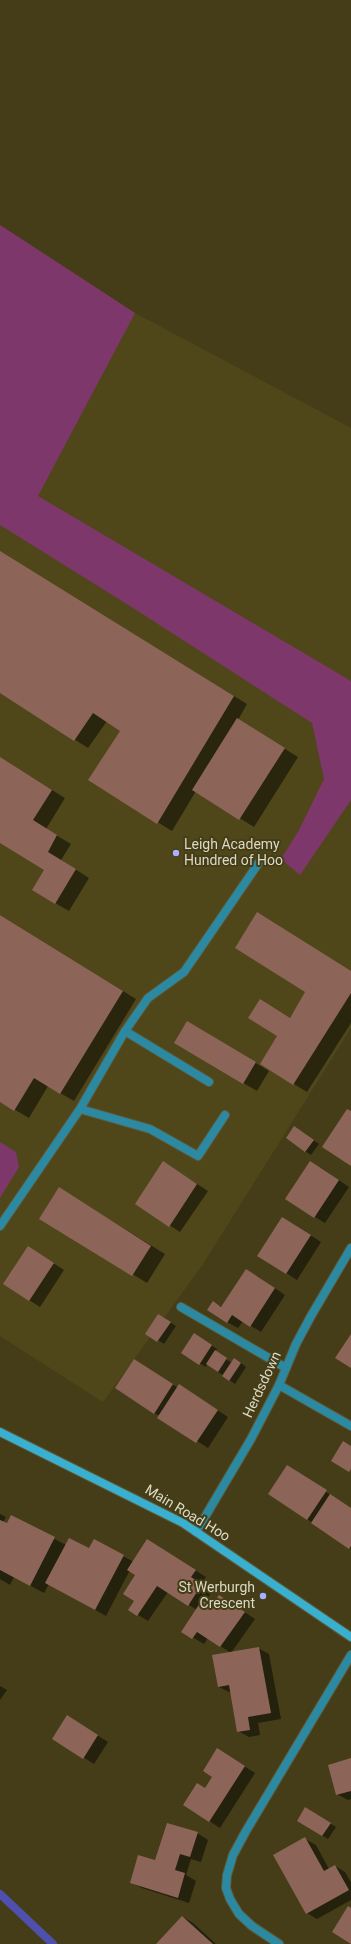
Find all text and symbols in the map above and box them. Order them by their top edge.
place label: Leigh Academy Hundred of Hoo [184,837,283,870]
marker: Leigh Academy Hundred of Hoo [171,848,181,858]
street label: Herdsdown [240,1349,286,1421]
street label: Main Road Hoo [142,1482,232,1546]
place label: St Werburgh Crescent [178,1580,255,1612]
marker: St Werburgh Crescent [258,1591,268,1601]

